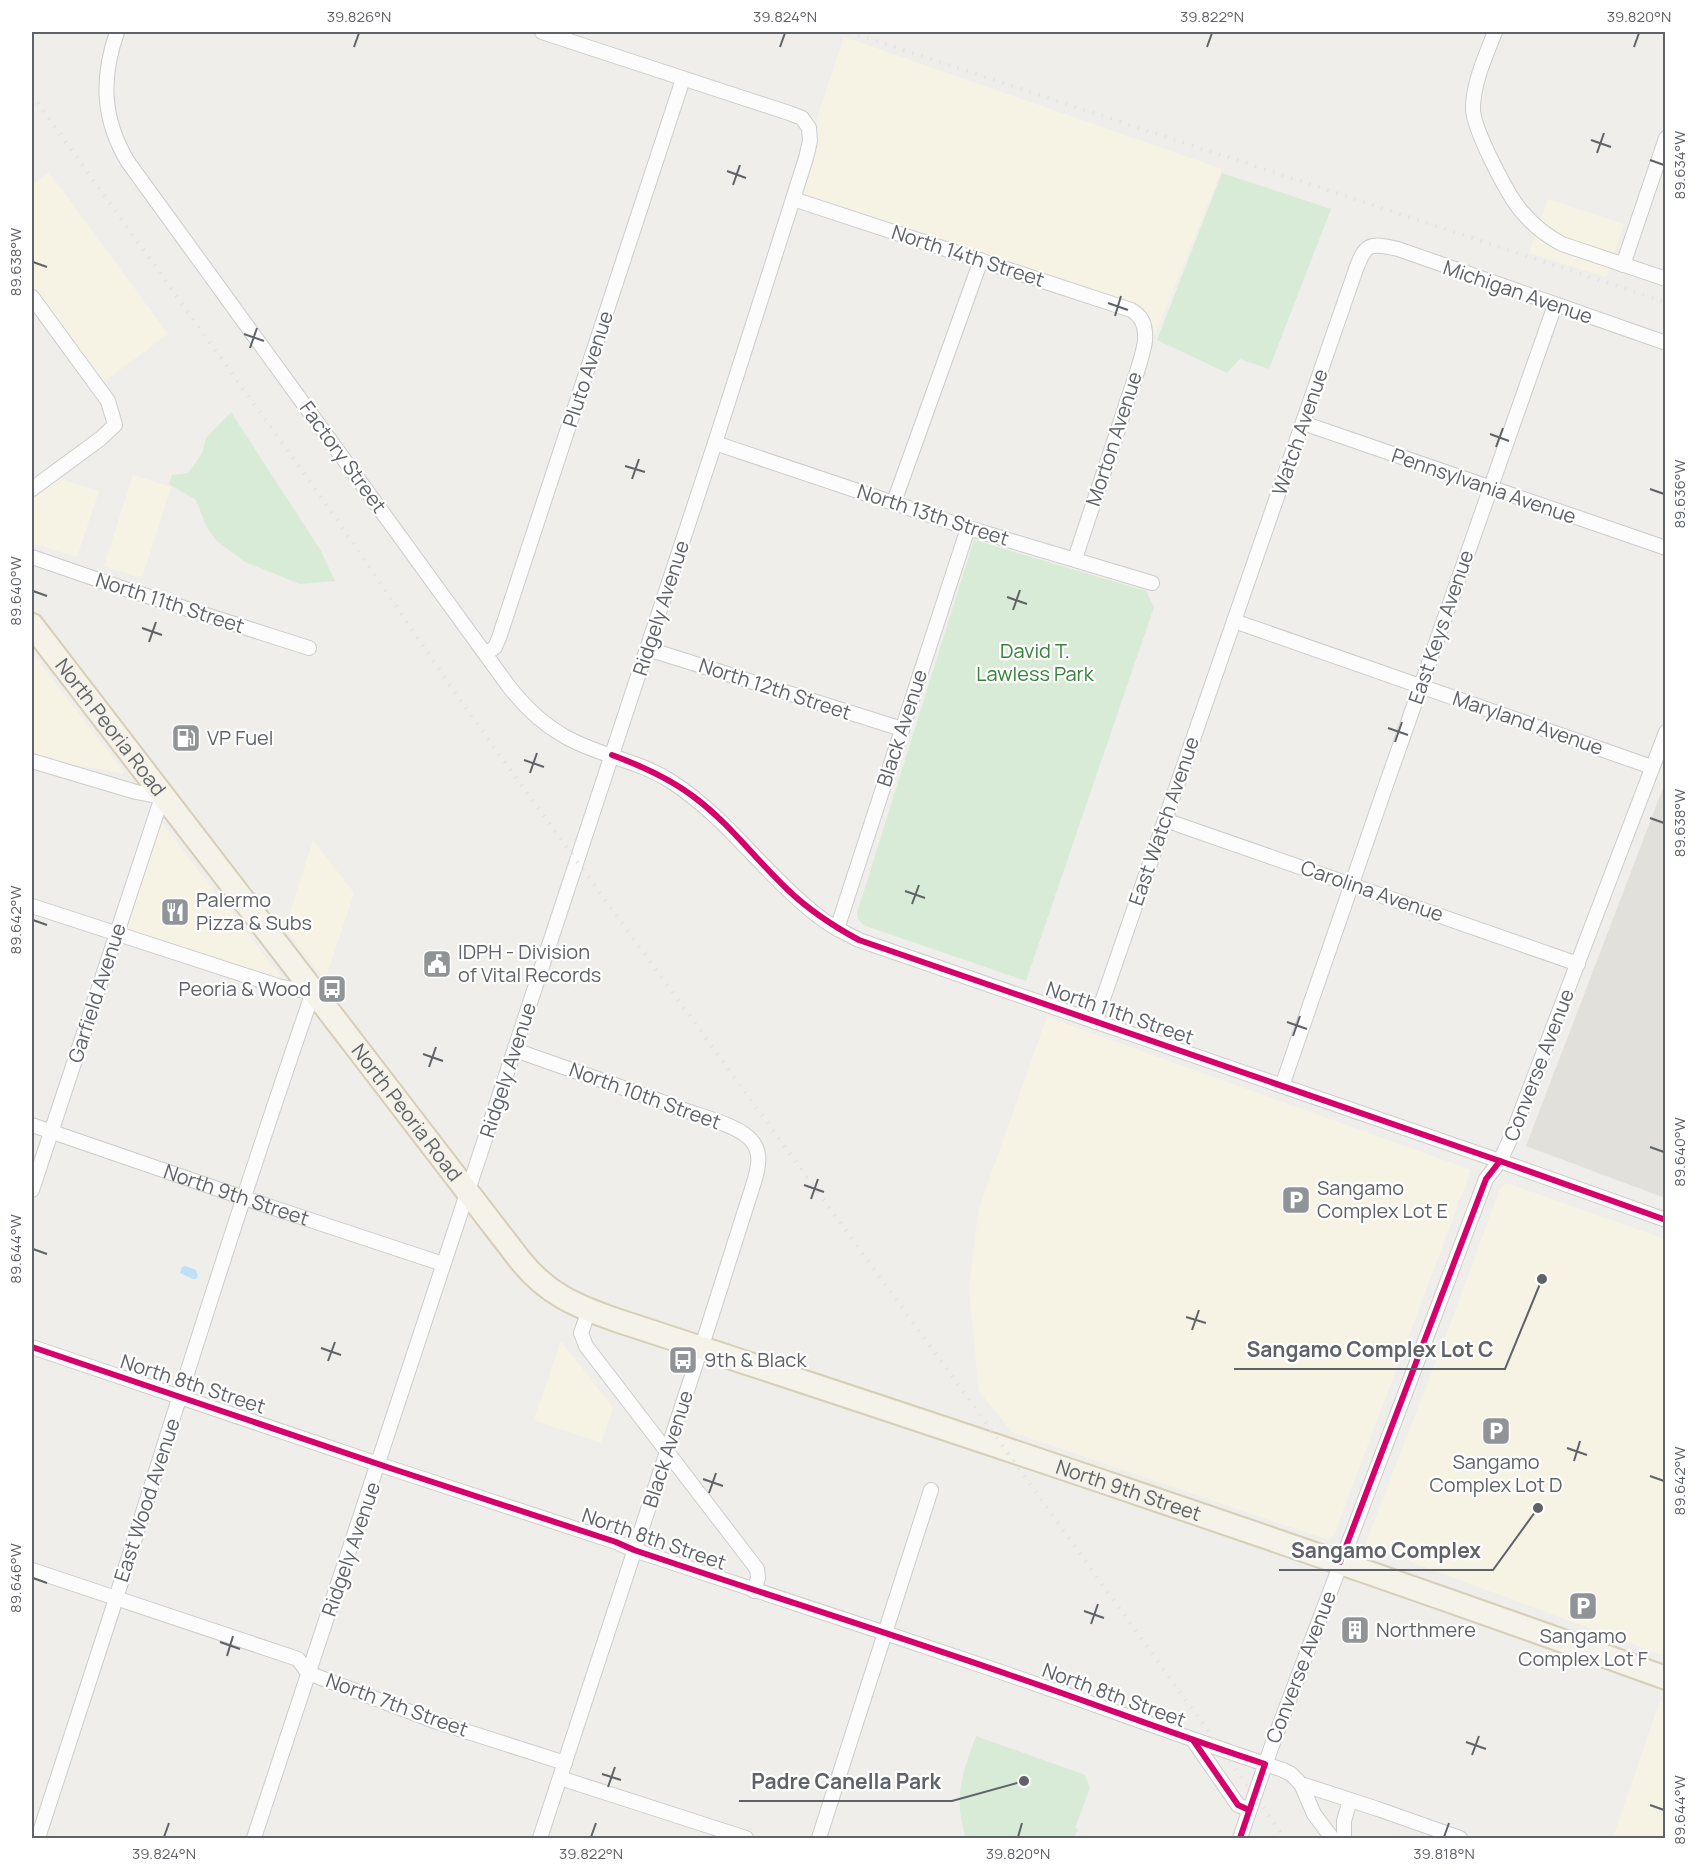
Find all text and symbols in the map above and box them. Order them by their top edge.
text: 39.826°N [327,6,391,27]
text: 39.824°N [753,6,817,27]
text: 39.822°N [1180,6,1244,27]
text: 39.820°N [1607,6,1671,27]
text: 89.634°W [1669,131,1690,199]
street label: North 14th Street [888,218,1048,293]
text: 89.638°W [5,228,26,296]
street label: Michigan Avenue [1440,253,1597,330]
street label: Pluto Avenue [556,307,619,430]
street label: Watch Avenue [1265,365,1334,499]
street label: Morton Avenue [1079,368,1148,509]
street label: Factory Street [294,396,393,518]
street label: Pennsylvania Avenue [1388,441,1580,530]
text: 89.636°W [1669,459,1690,529]
street label: North 13th Street [854,477,1013,552]
street label: Ridgely Avenue [626,537,695,679]
street label: East Keys Avenue [1402,546,1480,707]
text: 89.640°W [5,556,26,626]
street label: North 11th Street [92,566,248,639]
park label: David T. Lawless Park [976,637,1095,687]
street label: North 12th Street [696,651,855,726]
street label: North Peoria Road [50,653,172,801]
street label: Black Avenue [870,666,933,790]
street label: Maryland Avenue [1449,684,1607,761]
fuel station icon: VP Fuel [170,722,202,754]
place label: VP Fuel [207,724,273,751]
street label: East Watch Avenue [1122,733,1205,909]
text: 89.638°W [1669,789,1690,857]
street label: Carolina Avenue [1297,853,1447,928]
text: 89.642°W [5,886,26,955]
place label: Palermo Pizza & Subs [196,886,312,936]
restaurant icon: Palermo Pizza & Subs [159,896,191,928]
street label: Garfield Avenue [61,920,132,1066]
place label: IDPH - Division of Vital Records [458,938,601,988]
public building icon: IDPH - Division of Vital Records [421,948,453,980]
bus stop icon: Peoria & Wood [316,973,348,1005]
place label: Peoria & Wood [178,975,311,1002]
street label: North 11th Street [1043,975,1198,1051]
street label: Converse Avenue [1497,985,1580,1145]
street label: Ridgely Avenue [473,999,542,1141]
street label: North Peoria Road [346,1038,469,1187]
street label: North 10th Street [566,1056,725,1135]
text: 89.640°W [1669,1117,1690,1187]
street label: North 9th Street [160,1157,313,1232]
place label: Sangamo Complex Lot E [1317,1174,1448,1224]
parking icon: Sangamo Complex Lot E [1280,1184,1312,1216]
text: 89.644°W [5,1214,26,1284]
callout: Sangamo Complex Lot C [1234,1330,1505,1369]
text: Sangamo Complex Lot C [1246,1335,1494,1363]
bus stop icon: 9th & Black [667,1344,699,1376]
place label: 9th & Black [704,1346,807,1373]
street label: North 8th Street [117,1347,269,1420]
street label: Black Avenue [636,1387,699,1511]
street label: East Wood Avenue [107,1415,186,1585]
parking icon: Sangamo Complex Lot D [1480,1415,1512,1447]
text: 89.642°W [1669,1447,1690,1516]
place label: Sangamo Complex Lot D [1430,1448,1562,1498]
street label: North 9th Street [1053,1453,1205,1527]
street label: Ridgely Avenue [315,1478,386,1620]
street label: North 8th Street [578,1501,730,1576]
callout: Sangamo Complex [1279,1531,1493,1570]
text: Sangamo Complex [1291,1536,1481,1564]
text: 89.646°W [5,1543,26,1613]
street label: Converse Avenue [1259,1587,1342,1747]
parking icon: Sangamo Complex Lot F [1567,1590,1599,1622]
building icon: Northmere [1339,1614,1371,1646]
place label: Northmere [1376,1616,1476,1643]
place label: Sangamo Complex Lot F [1518,1622,1648,1672]
street label: North 8th Street [1039,1656,1190,1733]
street label: North 7th Street [322,1666,472,1743]
callout: Padre Canella Park [739,1762,952,1801]
text: Padre Canella Park [751,1767,941,1795]
text: 89.644°W [1669,1775,1690,1845]
text: 39.824°N [132,1843,196,1864]
text: 39.822°N [559,1843,623,1864]
text: 39.820°N [986,1843,1050,1864]
text: 39.818°N [1413,1843,1475,1864]

